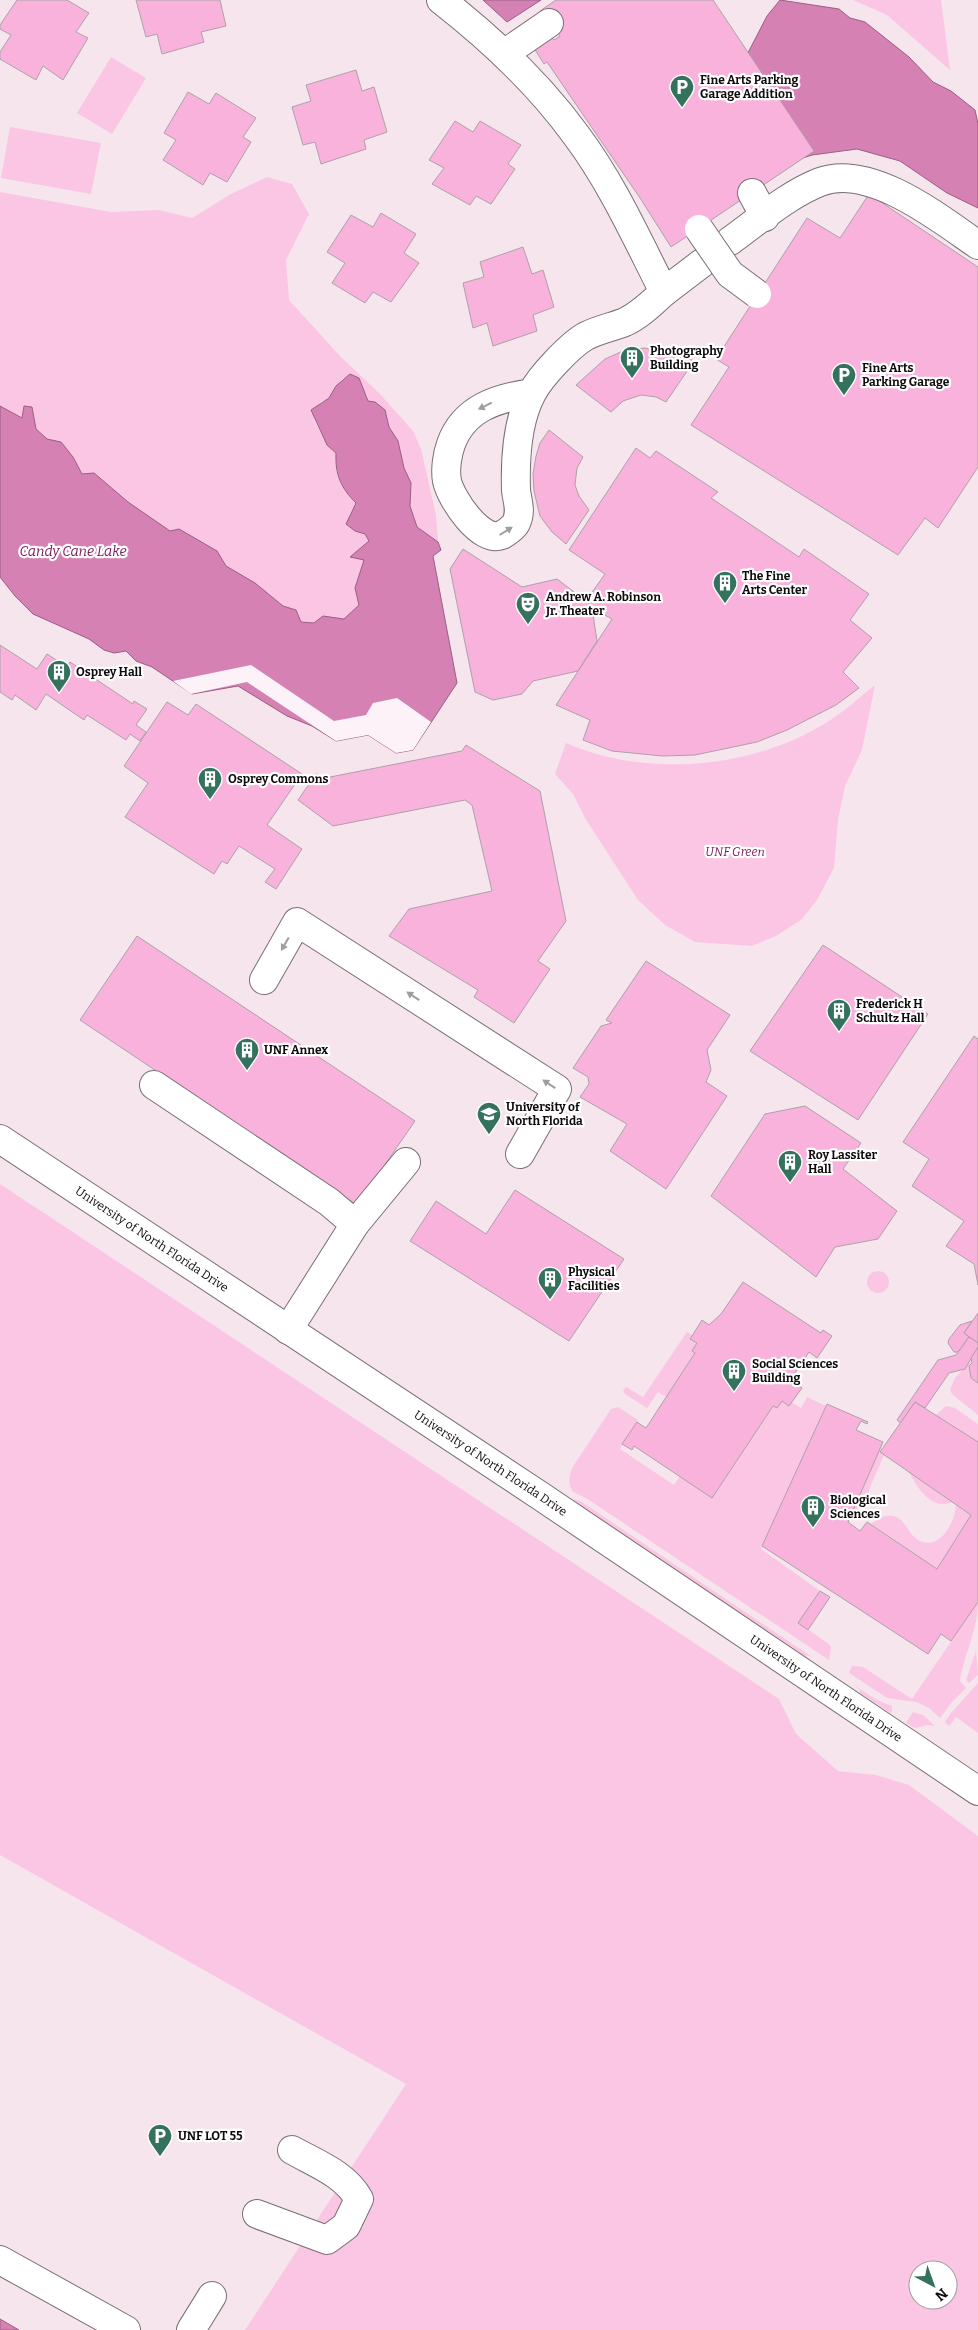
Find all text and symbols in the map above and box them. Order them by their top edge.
place label: Fine Arts Parking Garage Addition [700,73,798,101]
parking icon: Fine Arts Parking Garage Addition [669,74,695,108]
place label: Photography Building [650,344,724,372]
building icon: Photography Building [619,345,645,379]
place label: Fine Arts Parking Garage [862,361,950,389]
parking icon: Fine Arts Parking Garage [831,362,857,396]
one-way arrow [478,402,493,410]
one-way arrow [499,527,513,536]
water label: Candy Cane Lake [20,543,126,560]
place label: The Fine Arts Center [742,569,808,597]
building icon: The Fine Arts Center [712,570,738,604]
place label: Andrew A. Robinson Jr. Theater [545,590,661,618]
theatre icon: Andrew A. Robinson Jr. Theater [515,591,541,625]
building icon: Osprey Hall [46,659,72,693]
place label: Osprey Hall [76,665,142,679]
building icon: Osprey Commons [197,766,223,800]
place label: Osprey Commons [228,772,328,786]
park label: UNF Green [705,845,765,859]
one-way arrow [280,937,289,950]
one-way arrow [406,991,419,1001]
place label: Frederick H Schultz Hall [856,997,925,1025]
building icon: Frederick H Schultz Hall [826,998,852,1032]
building icon: UNF Annex [234,1037,260,1071]
place label: UNF Annex [264,1043,328,1057]
one-way arrow [543,1079,556,1089]
place label: University of North Florida [506,1100,583,1128]
school or university icon: University of North Florida [476,1101,502,1135]
place label: Roy Lassiter Hall [808,1148,877,1176]
building icon: Roy Lassiter Hall [777,1149,803,1183]
street label: University of North Florida Drive [73,1184,231,1295]
place label: Physical Facilities [568,1265,620,1293]
building icon: Physical Facilities [537,1266,563,1300]
place label: Social Sciences Building [752,1357,838,1385]
building icon: Social Sciences Building [721,1358,747,1392]
street label: University of North Florida Drive [411,1407,570,1519]
place label: Biological Sciences [830,1493,886,1521]
building icon: Biological Sciences [800,1494,826,1528]
street label: University of North Florida Drive [747,1632,905,1745]
parking icon: UNF LOT 55 [147,2123,173,2157]
place label: UNF LOT 55 [178,2129,243,2143]
north arrow [908,2260,958,2310]
text: N [931,2284,951,2305]

